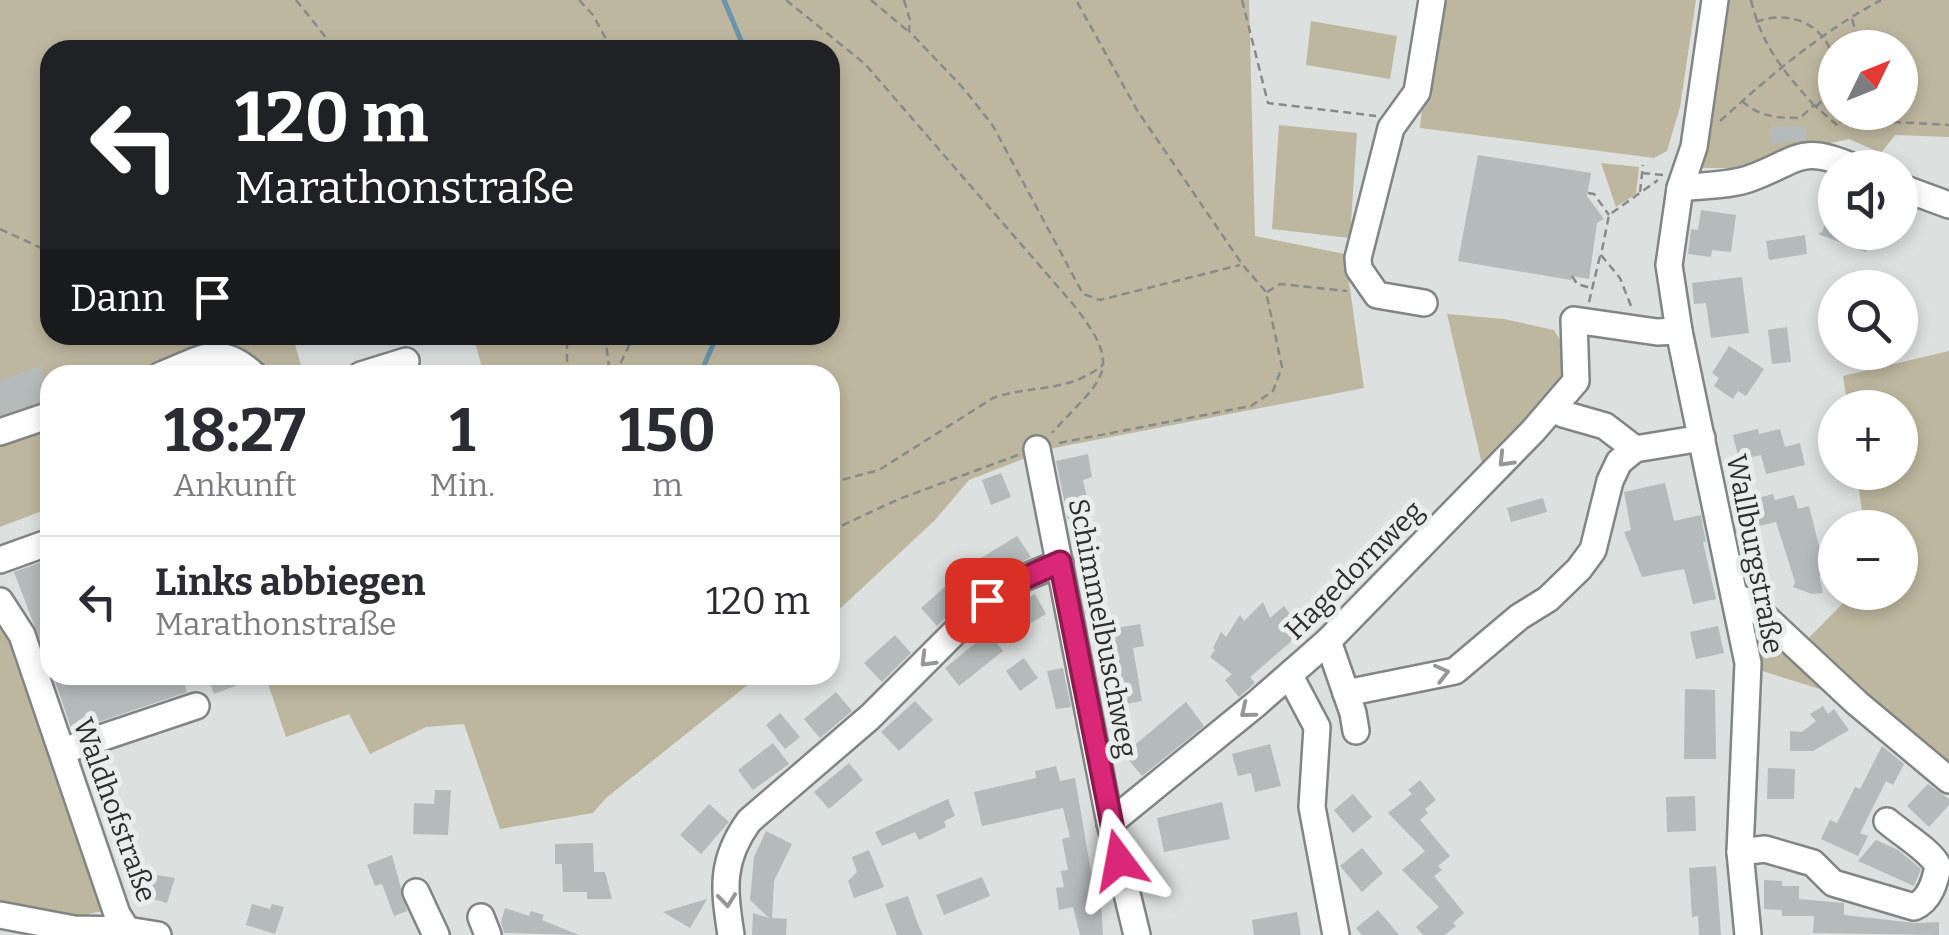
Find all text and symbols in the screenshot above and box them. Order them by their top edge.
north arrow [1818,30,1918,130]
map controls [1818,30,1918,610]
text: 120 m [235,76,428,160]
icon: left [70,80,200,210]
button: sound [1818,150,1918,250]
text: Marathonstraße [235,161,575,215]
icon: arrive [185,270,240,325]
button: search [1818,270,1918,370]
text: Dann [70,275,165,321]
button: + [1818,390,1918,490]
text: 18:27 [164,395,306,467]
text: 1 [449,395,475,467]
text: 150 [619,395,716,467]
one-way arrow [1499,449,1517,467]
street label: Wallburgstraße [1720,452,1790,656]
text: Ankunft [173,466,296,504]
text: Min. [430,466,495,504]
text: m [652,466,683,504]
street label: Hagedornweg [1278,494,1430,646]
street label: Schimmelbuschweg [1062,496,1144,760]
button: − [1818,510,1918,610]
pin [945,558,1030,643]
text: Links abbiegen [155,559,425,605]
icon: arrive [960,573,1015,628]
icon: left [70,574,125,629]
text: 120 m [706,578,810,624]
text: Marathonstraße [155,605,396,643]
one-way arrow [920,649,938,667]
one-way arrow [1433,664,1450,685]
one-way arrow [1241,699,1259,717]
street label: Waldhofstraße [66,714,164,906]
position arrow [1067,808,1171,912]
one-way arrow [715,892,737,908]

